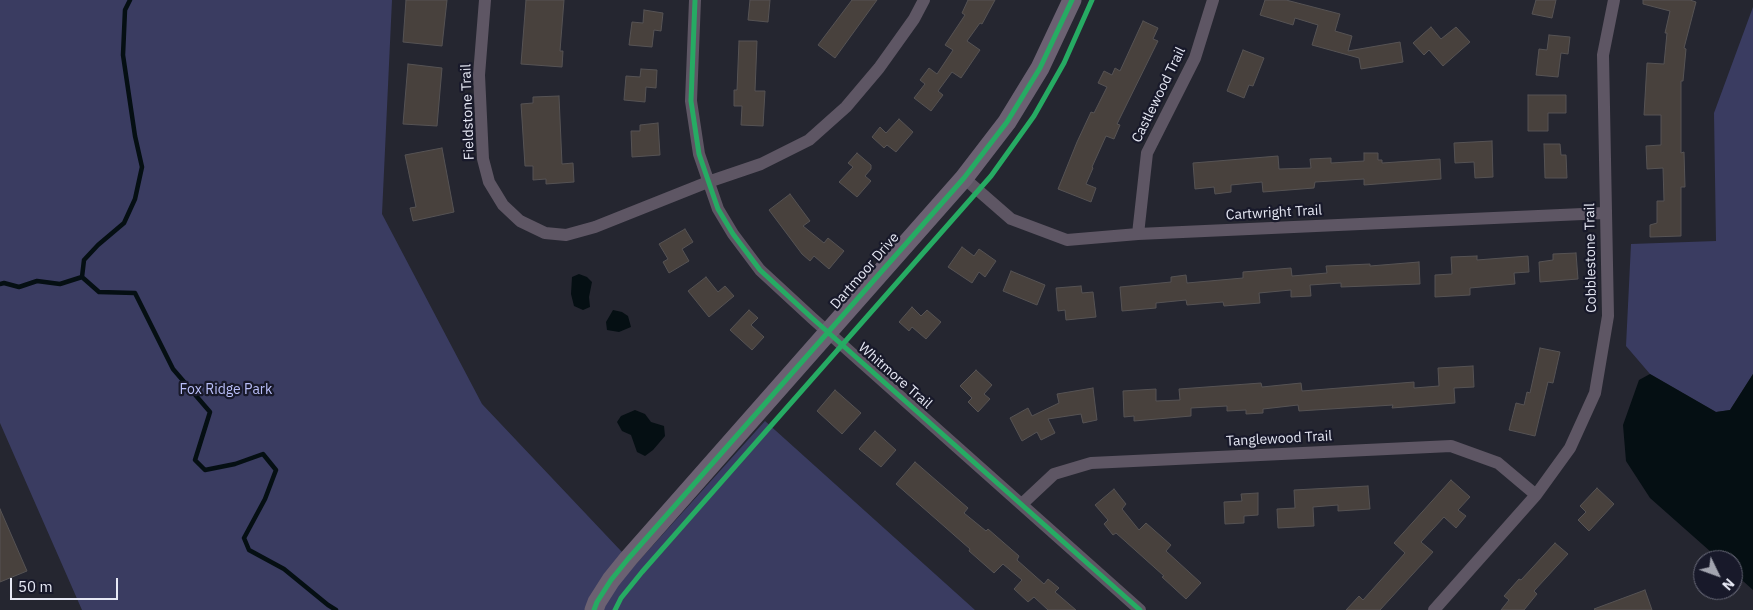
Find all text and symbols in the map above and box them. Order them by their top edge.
street label: Castlewood Trail [1129,44,1189,146]
street label: Fieldstone Trail [458,63,478,161]
street label: Cartwright Trail [1225,202,1323,224]
street label: Cobblestone Trail [1582,203,1600,313]
street label: Dartmoor Drive [827,229,903,313]
street label: Whitmore Trail [855,339,935,413]
park label: Fox Ridge Park [180,382,272,398]
street label: Tanglewood Trail [1225,428,1333,450]
north arrow [1693,550,1743,600]
scale bar [12,568,120,600]
text: N [1718,575,1738,594]
text: 50 m [18,577,53,596]

